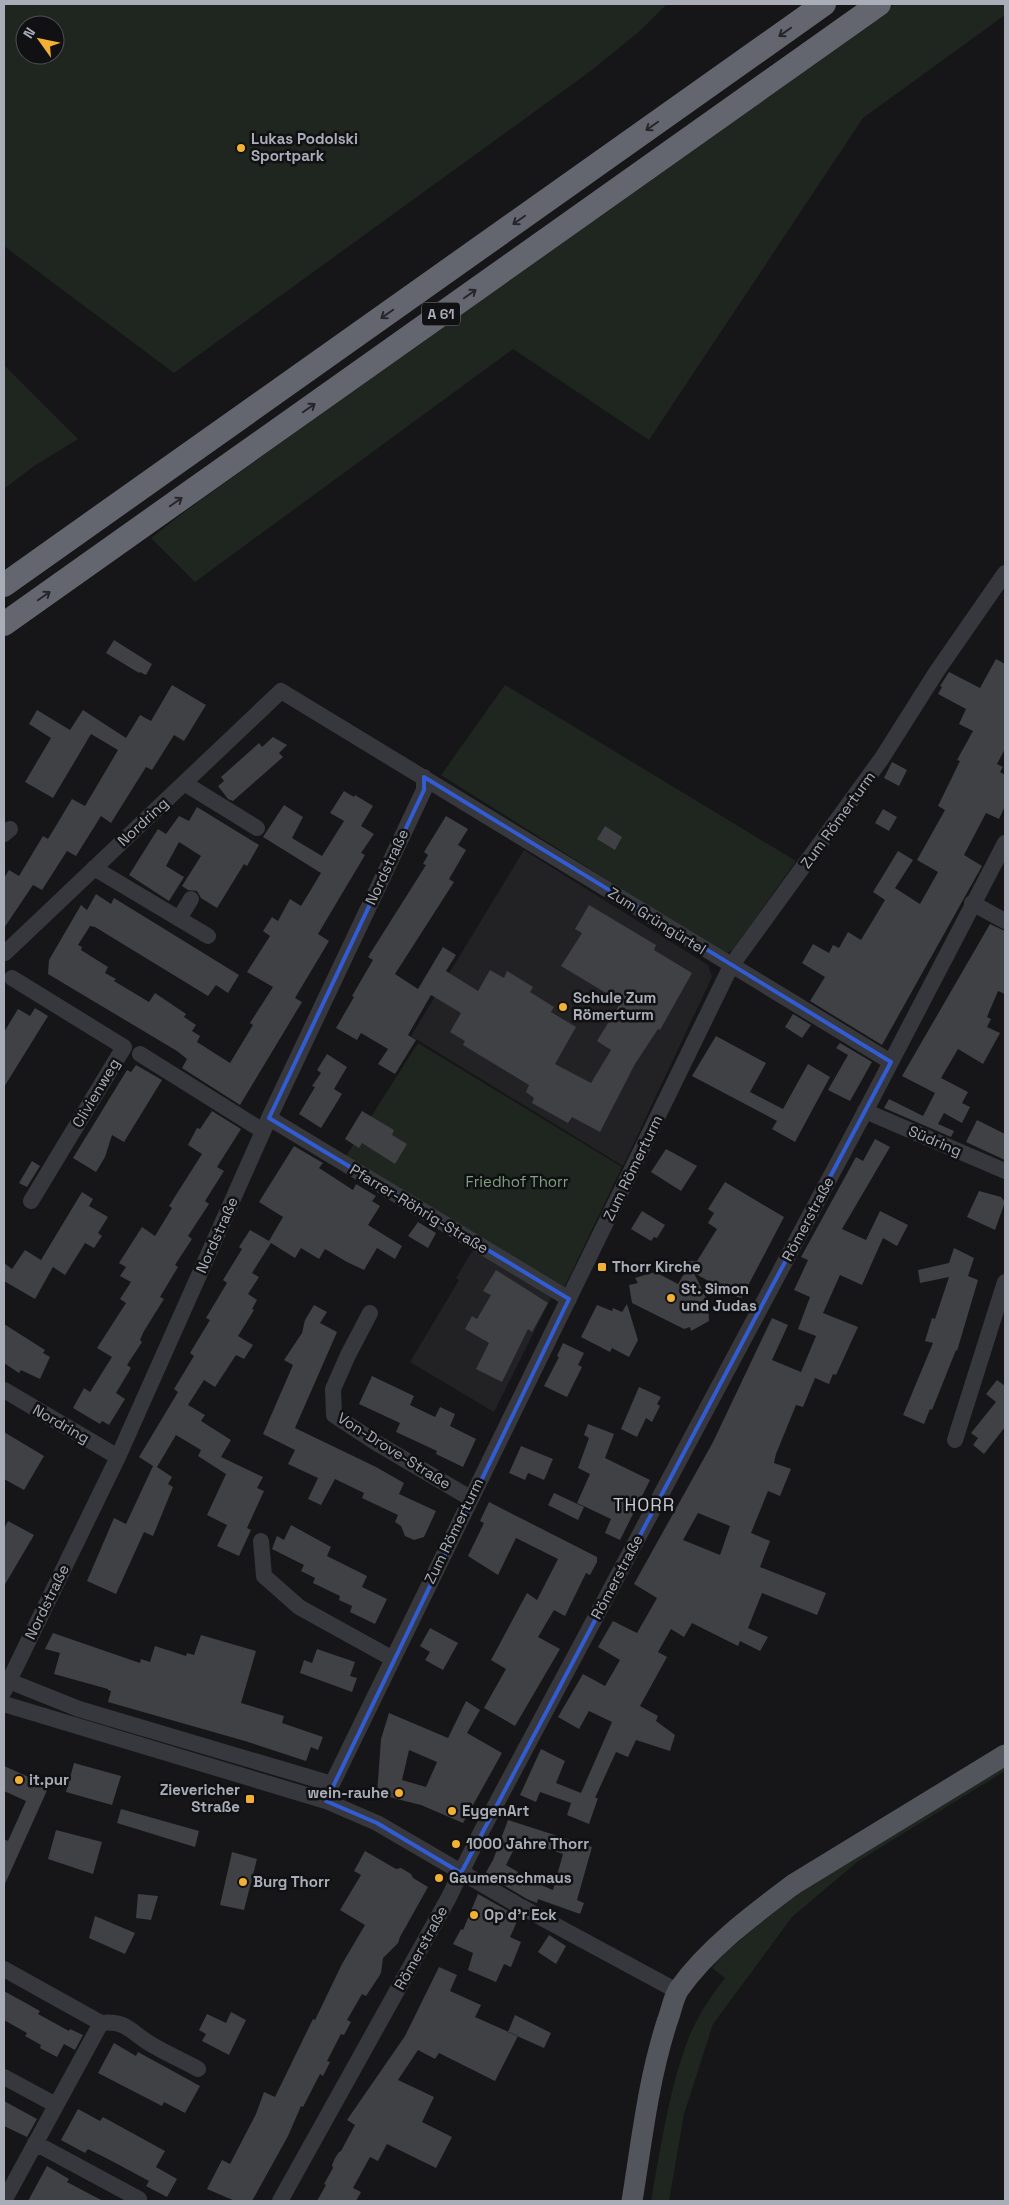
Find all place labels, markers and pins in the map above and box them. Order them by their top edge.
place label: Lukas Podolski Sportpark [251,129,358,165]
marker: Lukas Podolski Sportpark [235,142,247,154]
place label: Schule Zum Römerturm [573,988,656,1024]
marker: Schule Zum Römerturm [557,1001,569,1013]
place label: Thorr Kirche [612,1257,701,1276]
marker: Thorr Kirche [596,1261,608,1273]
place label: St. Simon und Judas [681,1279,757,1315]
marker: St. Simon und Judas [665,1292,677,1304]
place label: it.pur [29,1770,69,1789]
marker: it.pur [13,1774,25,1786]
place label: Zievericher Straße [160,1780,240,1816]
place label: wein-rauhe [308,1783,389,1802]
marker: wein-rauhe [393,1787,405,1799]
marker: Zievericher Straße [244,1793,256,1805]
place label: EygenArt [462,1801,529,1820]
marker: EygenArt [446,1805,458,1817]
place label: 1000 Jahre Thorr [466,1834,589,1853]
marker: 1000 Jahre Thorr [450,1838,462,1850]
place label: Gaumenschmaus [449,1868,572,1887]
place label: Burg Thorr [253,1872,330,1891]
marker: Gaumenschmaus [433,1872,445,1884]
marker: Burg Thorr [237,1876,249,1888]
place label: Op d'r Eck [484,1905,557,1924]
marker: Op d'r Eck [468,1909,480,1921]

